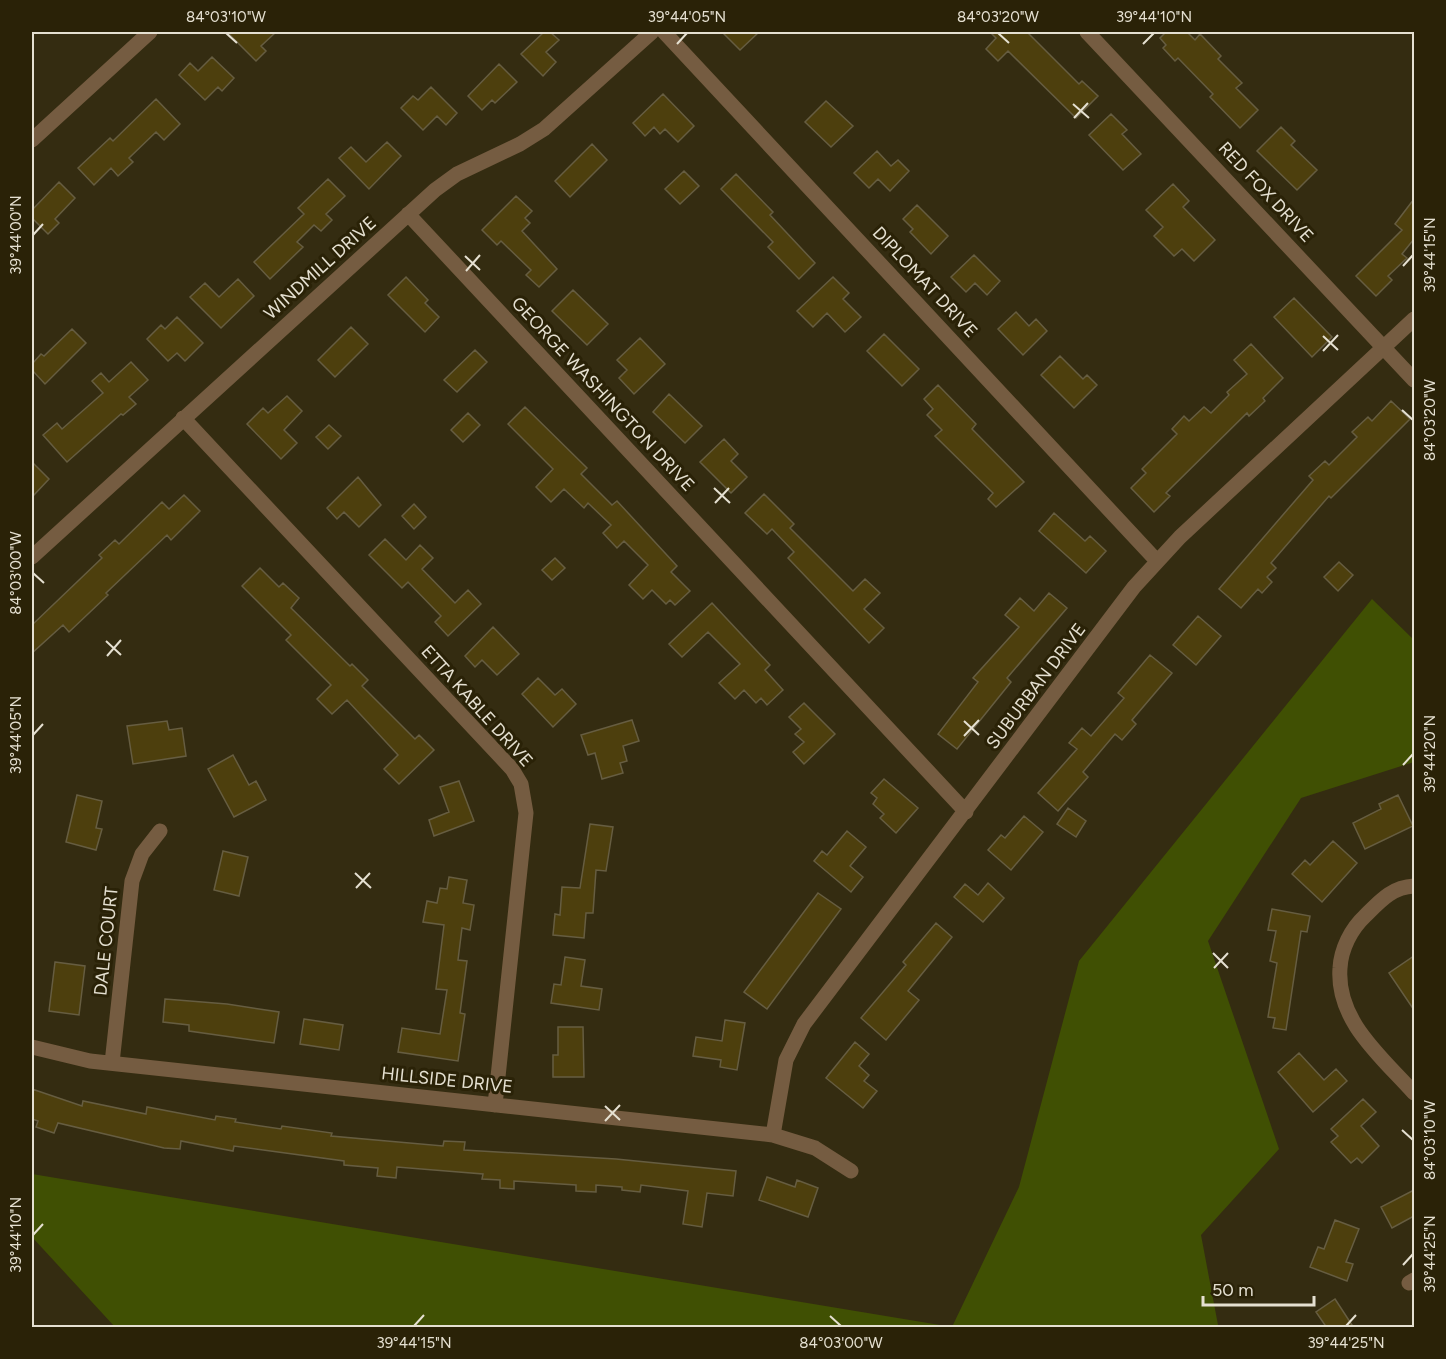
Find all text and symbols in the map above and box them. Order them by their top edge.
text: 84°03'10"W [186,8,267,26]
text: 39°44'05"N [648,8,726,26]
text: 84°03'20"W [957,8,1040,26]
text: 39°44'10"N [1116,8,1192,26]
street label: RED FOX DRIVE [1214,137,1318,247]
text: 39°44'00"N [7,195,25,275]
street label: WINDMILL DRIVE [259,212,381,324]
text: 39°44'15"N [1421,217,1439,293]
street label: DIPLOMAT DRIVE [868,222,982,342]
street label: GEORGE WASHINGTON DRIVE [507,292,699,496]
text: 84°03'20"W [1421,378,1439,461]
text: 84°03'00"W [7,531,25,615]
street label: SUBURBAN DRIVE [981,619,1091,753]
street label: ETTA KABLE DRIVE [417,641,537,771]
text: 39°44'05"N [7,696,25,774]
text: 39°44'20"N [1421,715,1439,793]
street label: DALE COURT [89,885,123,997]
street label: HILLSIDE DRIVE [380,1062,514,1098]
text: 84°03'10"W [1421,1099,1439,1180]
text: 39°44'10"N [7,1197,25,1273]
text: 39°44'25"N [1421,1215,1439,1293]
scale bar [1203,1269,1314,1307]
text: 50 m [1212,1279,1254,1301]
text: 39°44'15"N [376,1334,452,1352]
text: 84°03'00"W [799,1334,883,1352]
text: 39°44'25"N [1307,1334,1385,1352]

